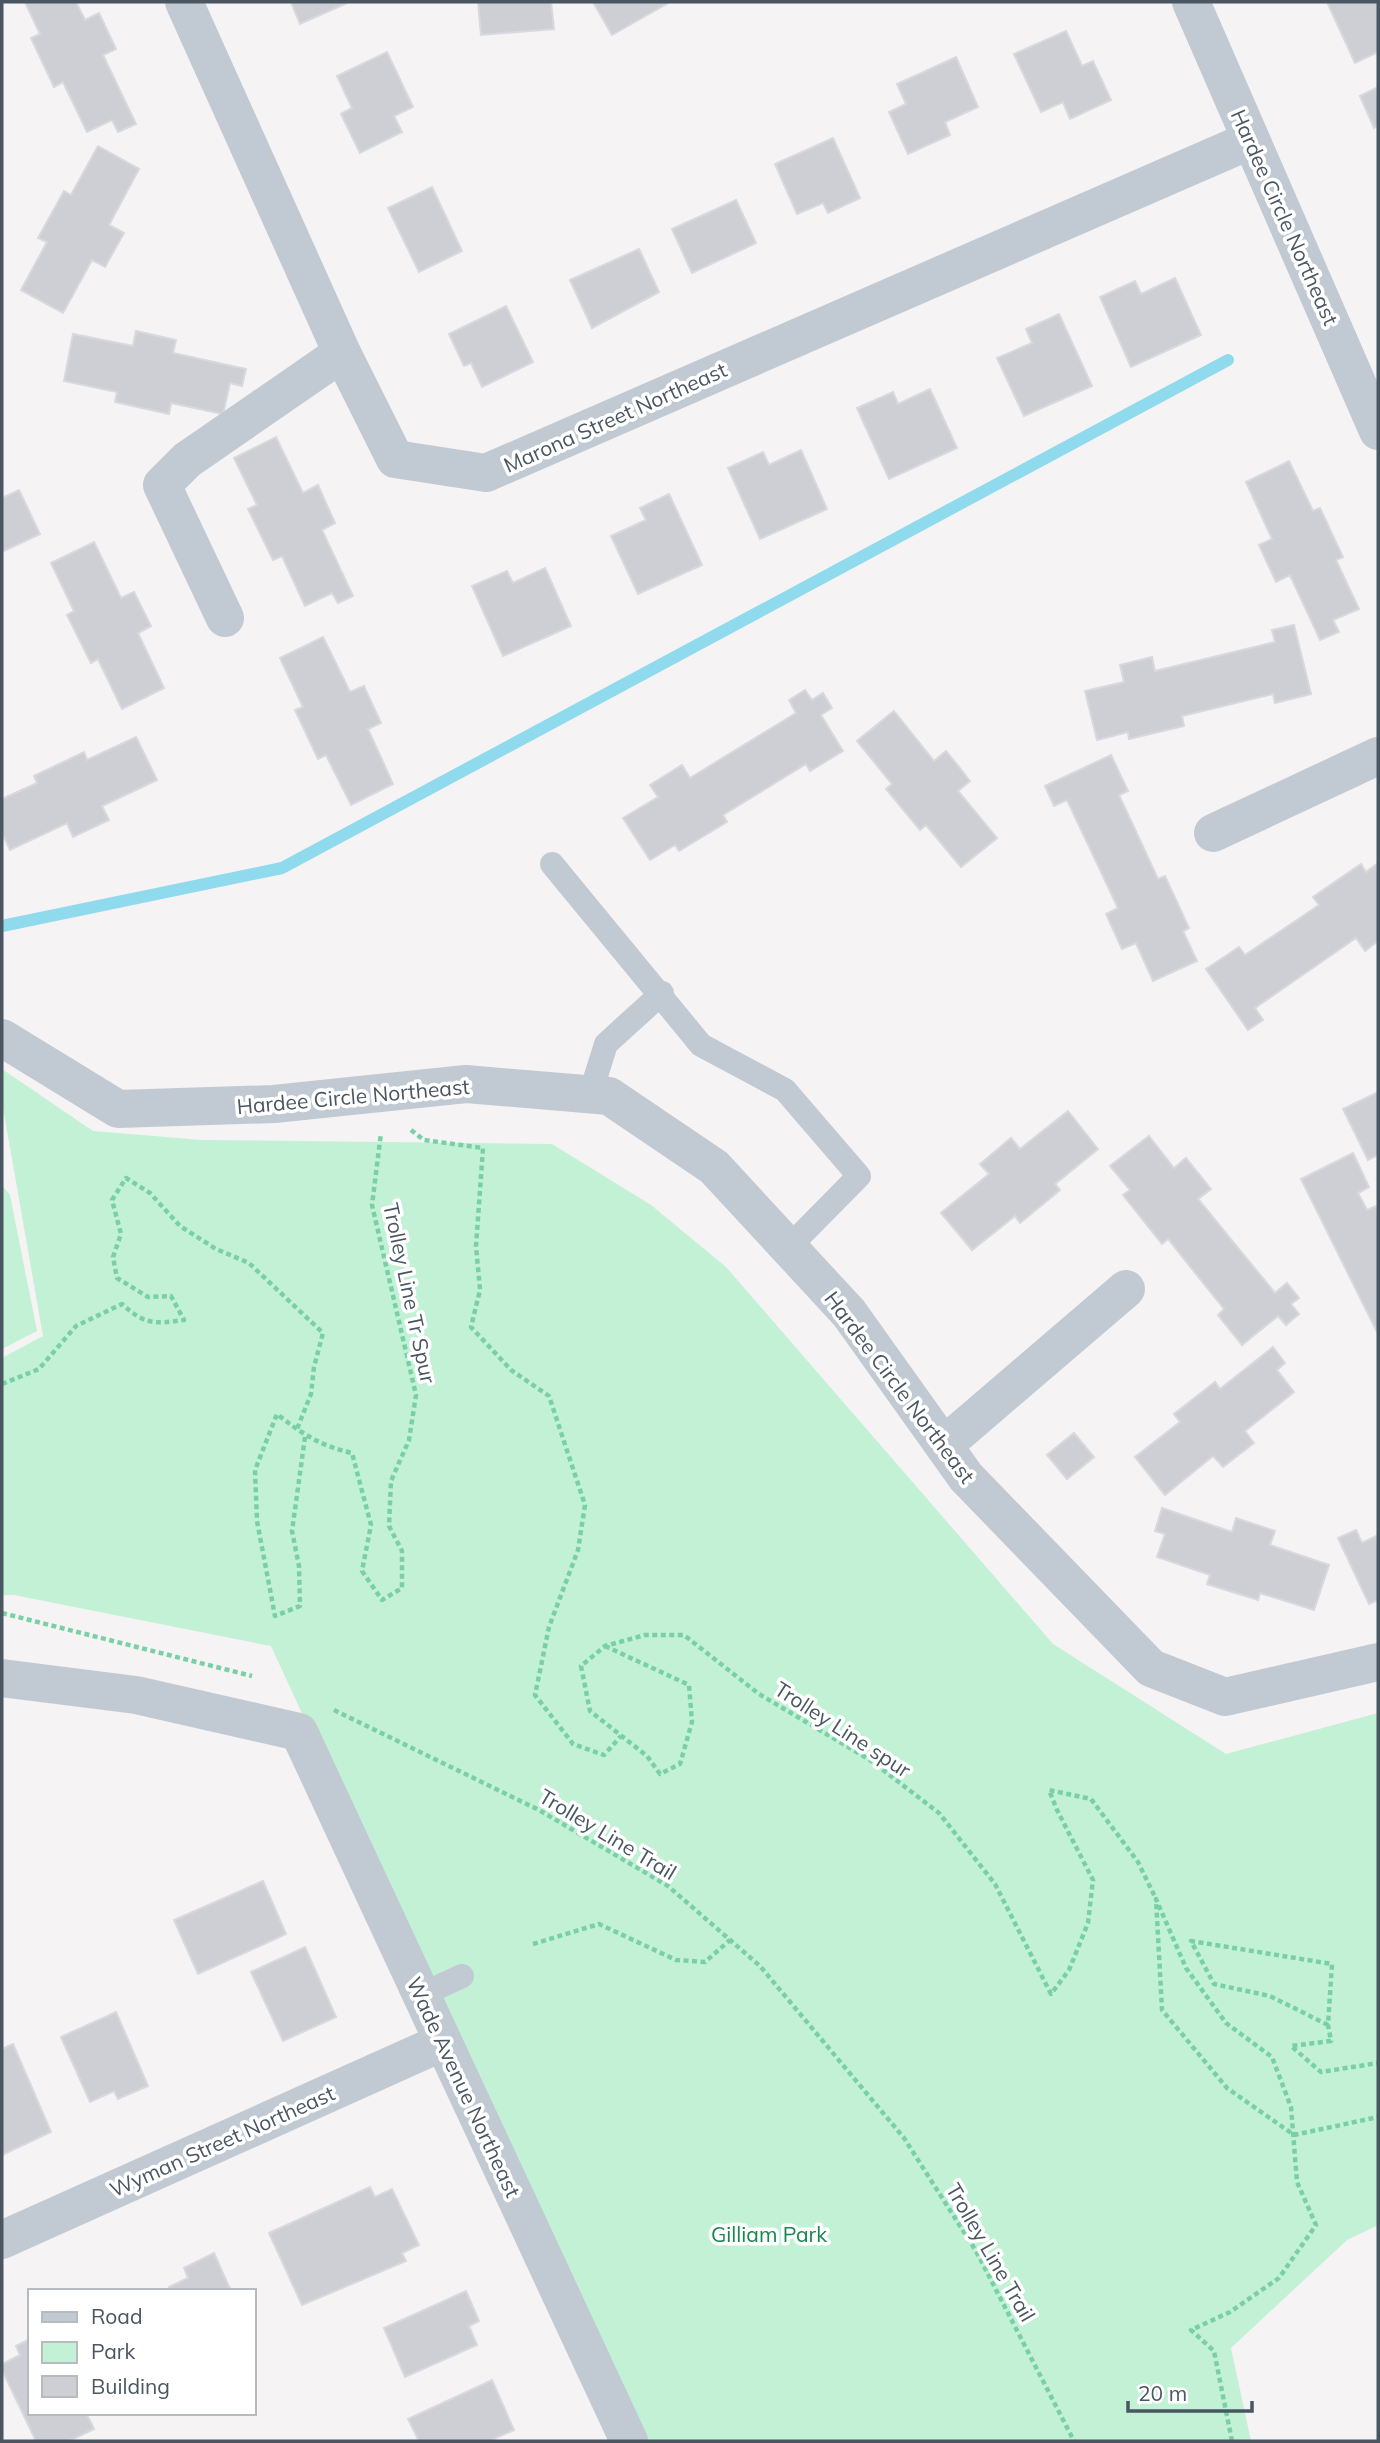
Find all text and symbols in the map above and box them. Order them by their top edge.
street label: Hardee Circle Northeast [1226,105,1344,329]
street label: Marona Street Northeast [500,356,730,478]
street label: Hardee Circle Northeast [236,1073,470,1119]
street label: Trolley Line Tr Spur [378,1200,442,1386]
street label: Hardee Circle Northeast [819,1286,981,1488]
street label: Trolley Line spur [770,1675,916,1783]
street label: Trolley Line Trail [535,1783,681,1885]
street label: Wade Avenue Northeast [401,1973,527,2201]
street label: Wyman Street Northeast [105,2080,339,2202]
street label: Trolley Line Trail [941,2178,1041,2326]
park label: Gilliam Park [711,2221,827,2247]
legend [28,2289,256,2415]
text: Road [91,2303,142,2329]
text: Park [91,2338,135,2364]
scale bar [1128,2370,1252,2414]
text: Building [91,2373,170,2399]
text: 20 m [1138,2380,1187,2406]

